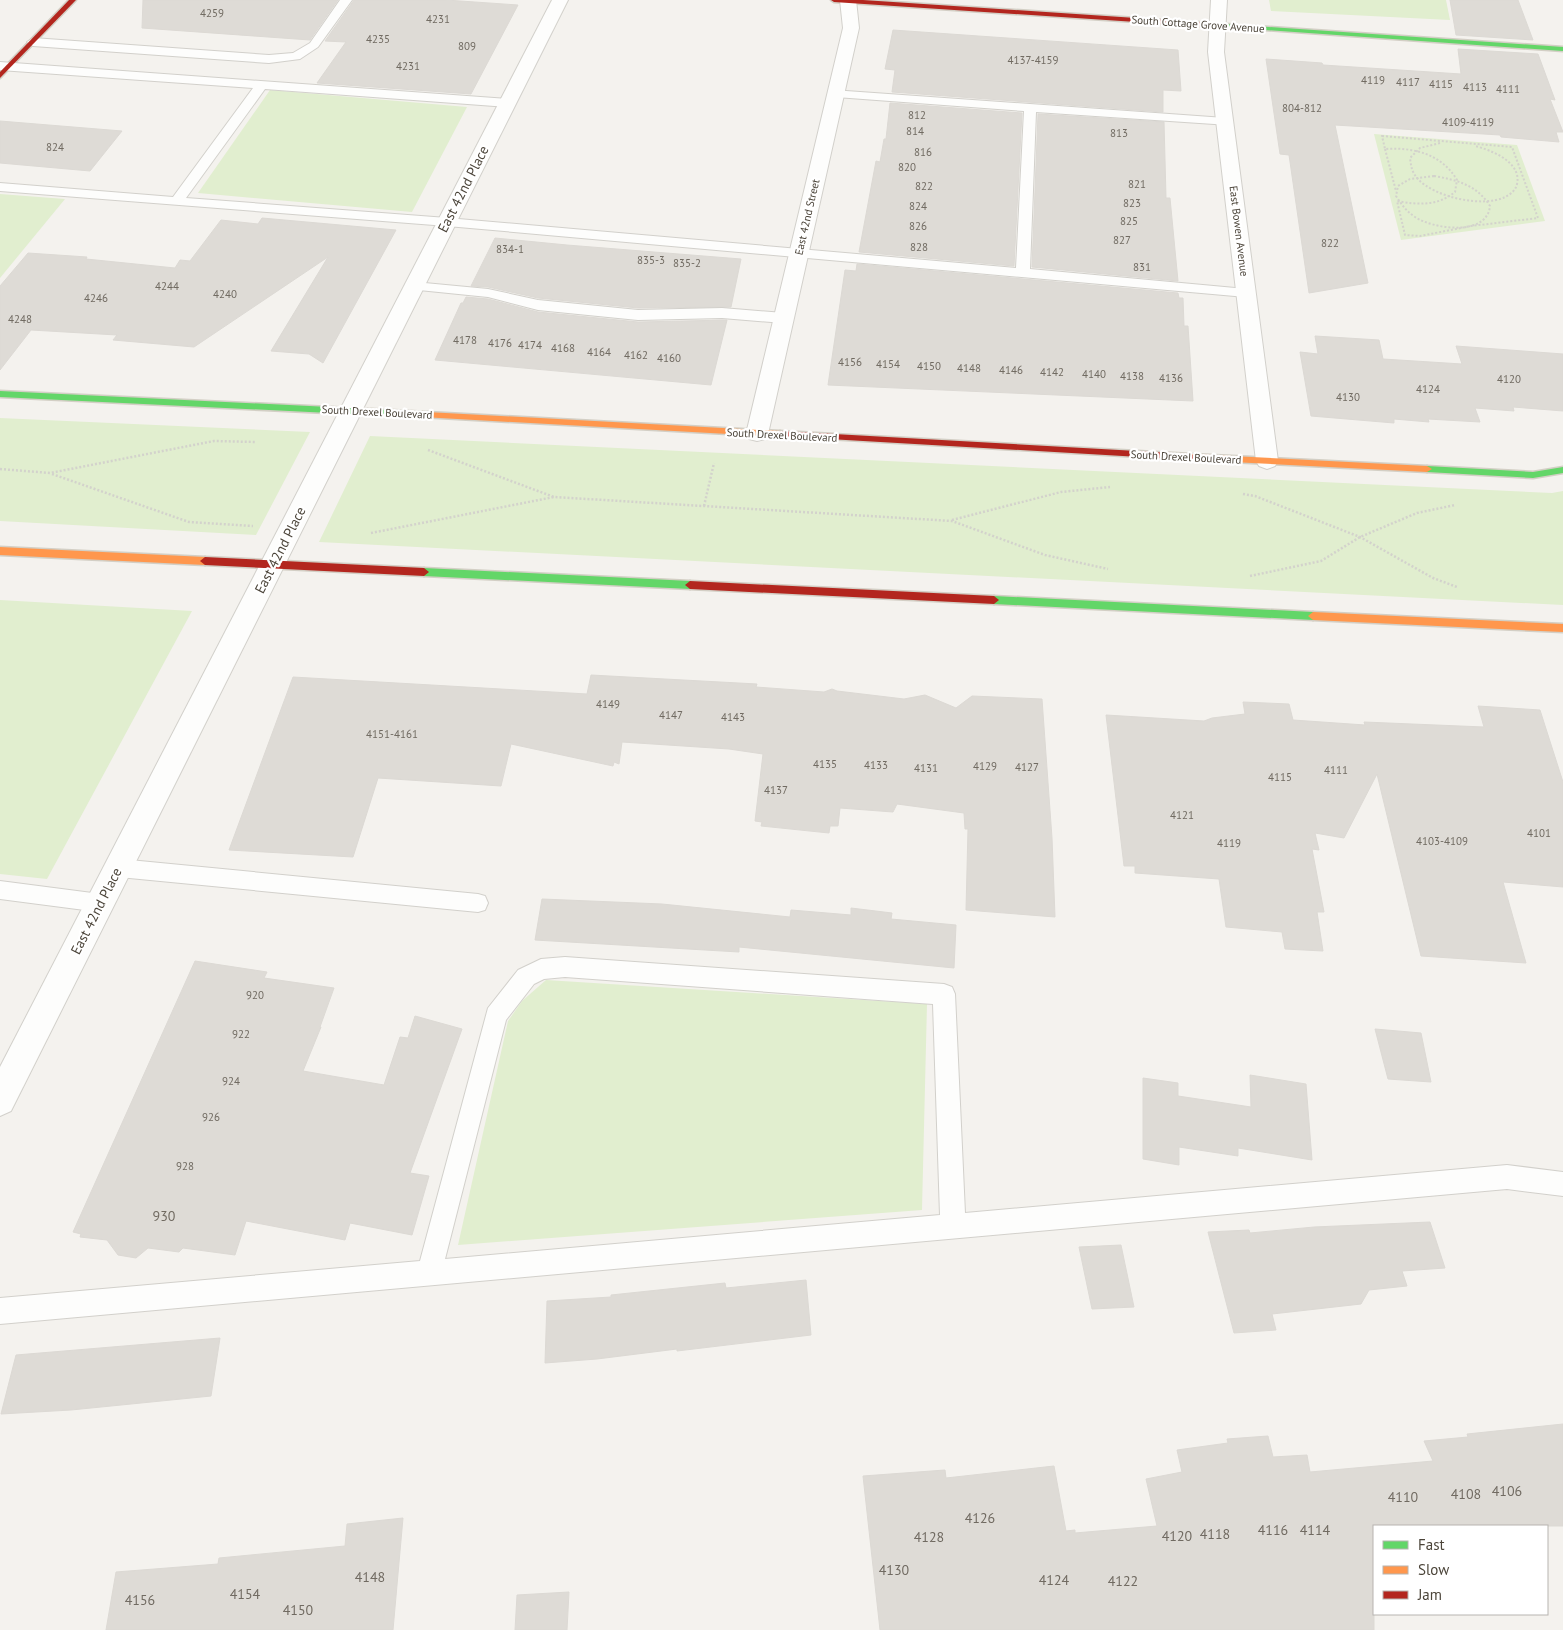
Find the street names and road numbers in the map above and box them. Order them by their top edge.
street label: South Cottage Grove Avenue [1131,12,1265,36]
street label: East 42nd Place [433,143,493,235]
street label: East 42nd Street [791,177,823,256]
street label: East Bowen Avenue [1226,185,1252,278]
street label: South Drexel Boulevard [321,402,433,422]
street label: South Drexel Boulevard [726,425,838,445]
street label: South Drexel Boulevard [1130,447,1242,467]
street label: East 42nd Place [250,504,310,596]
street label: East 42nd Place [66,865,126,957]

